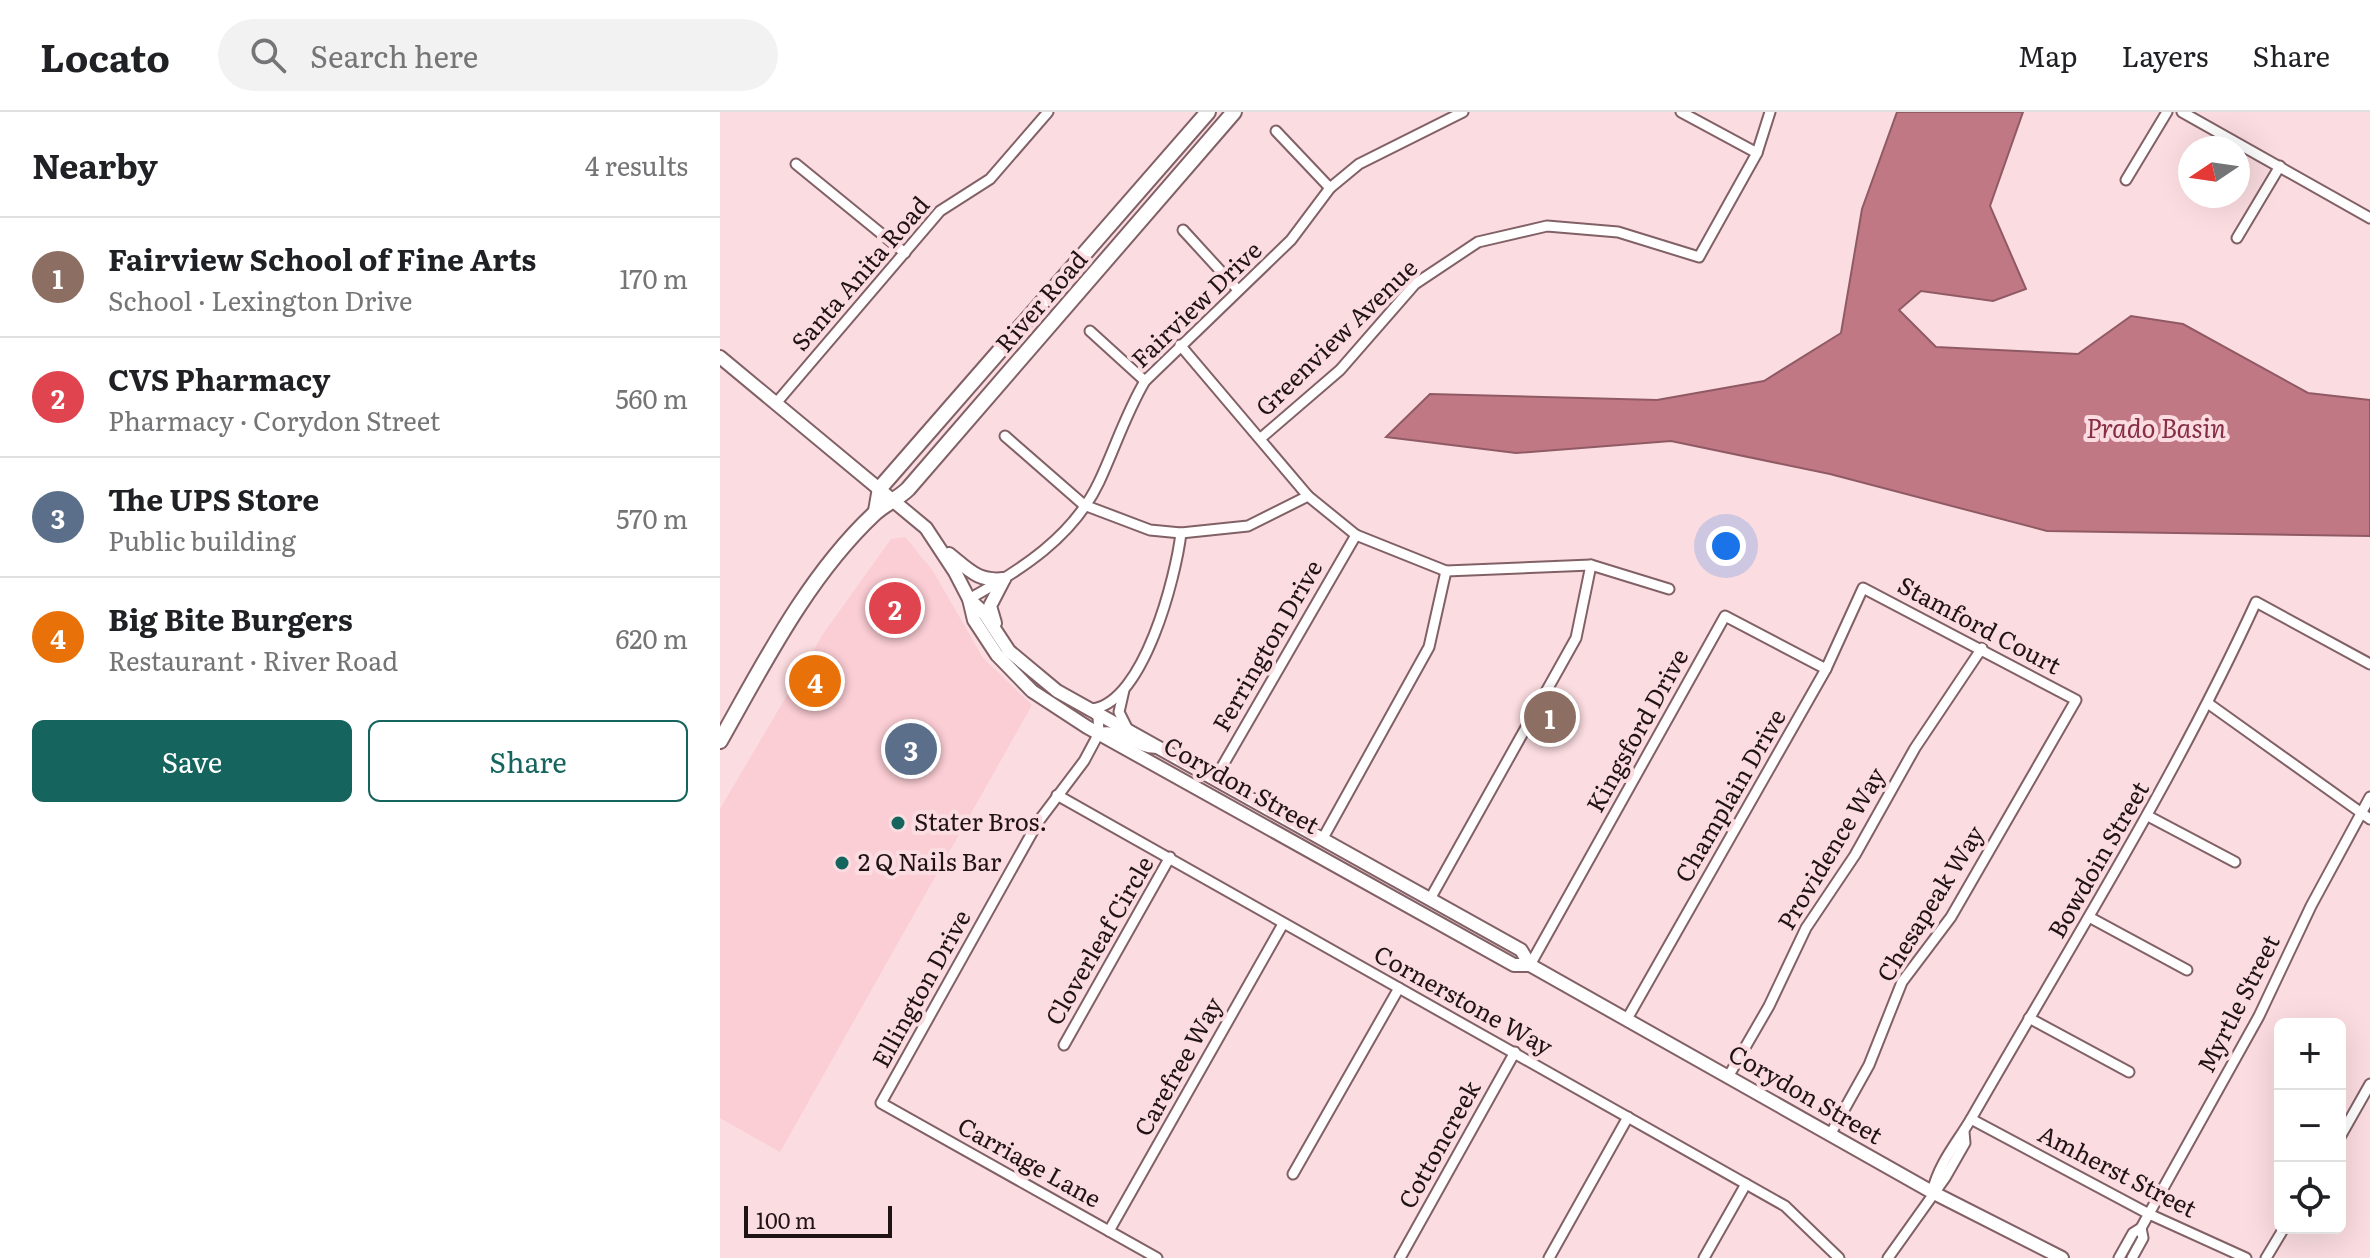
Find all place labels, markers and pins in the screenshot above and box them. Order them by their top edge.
pin: 2 [869,578,921,638]
pin: 4 [789,651,841,711]
pin: 1 [1524,687,1576,747]
pin: 3 [885,719,937,779]
place label: Stater Bros. [914,803,1047,838]
marker: Stater Bros. [889,814,907,832]
place label: 2 Q Nails Bar [858,843,1002,878]
marker: 2 Q Nails Bar [833,854,851,872]

